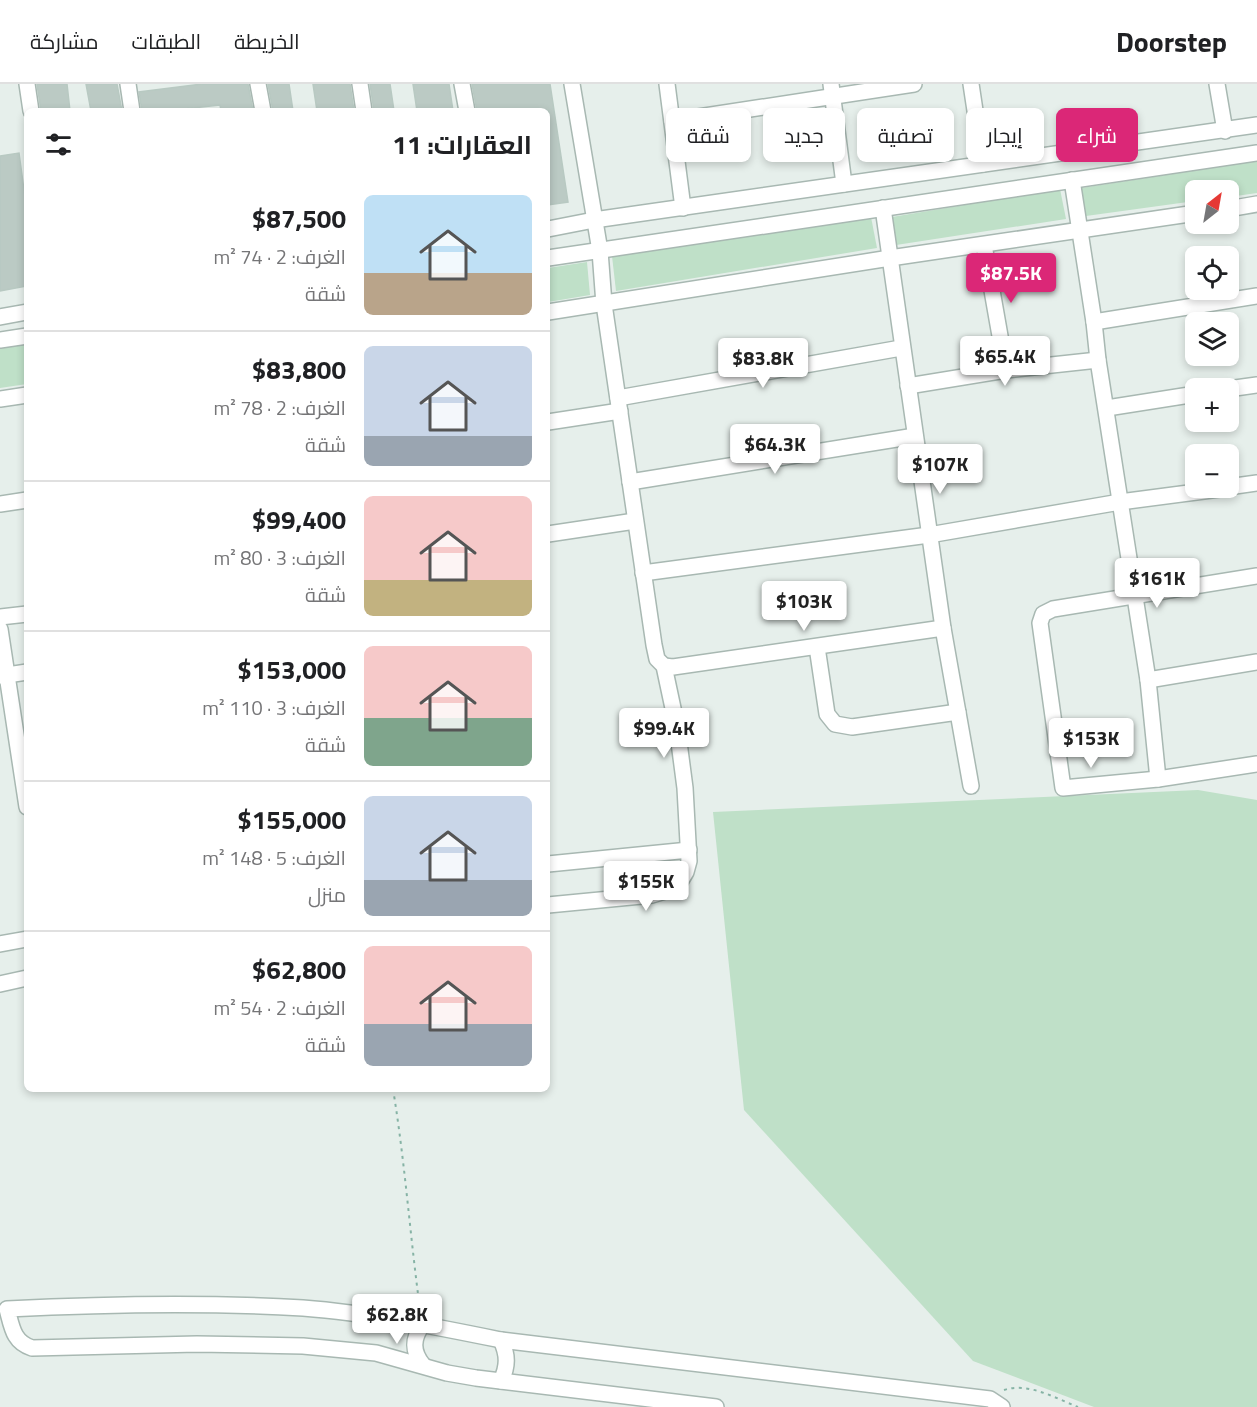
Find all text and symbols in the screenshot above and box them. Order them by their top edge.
text: Doorstep [1116,20,1227,63]
text: مشاركة [30,25,99,57]
text: الطبقات [132,25,201,57]
text: الخريطة [234,25,300,57]
chip: شقة [666,108,751,162]
chip: جديد [763,108,845,162]
chip: تصفية [857,108,954,162]
chip: إيجار [966,108,1044,162]
chip: شراء [1056,108,1138,162]
text: العقارات: 11 [392,125,532,164]
icon: filters [42,128,75,161]
north arrow [1185,180,1239,234]
map controls [1185,180,1239,498]
text: $87,500 [252,199,346,238]
icon: home [412,219,484,291]
text: الغرف: 2 · 74 m² [214,241,346,272]
button: locate [1185,246,1239,300]
pin: $87.5K [962,253,1060,304]
text: $87.5K [980,257,1042,288]
text: شقة [305,278,346,309]
button: layers [1185,312,1239,366]
pin: $65.4K [956,336,1054,387]
pin: $83.8K [714,338,812,389]
text: $65.4K [974,340,1036,371]
text: $83.8K [732,342,794,373]
text: $83,800 [252,350,346,389]
icon: home [412,370,484,442]
button: + [1185,378,1239,432]
text: الغرف: 2 · 78 m² [214,392,346,423]
pin: $64.3K [726,424,824,475]
text: $64.3K [744,428,806,459]
text: شقة [305,429,346,460]
pin: $107K [898,444,982,495]
button: − [1185,444,1239,498]
text: $107K [912,448,968,479]
text: $99,400 [252,500,346,539]
icon: home [412,520,484,592]
text: الغرف: 3 · 80 m² [214,542,346,573]
pin: $161K [1115,558,1199,609]
text: $161K [1129,562,1185,593]
text: شقة [305,579,346,610]
pin: $103K [762,581,846,632]
text: $103K [776,585,832,616]
text: $153,000 [237,650,346,689]
icon: home [412,670,484,742]
text: الغرف: 3 · 110 m² [202,692,346,723]
pin: $99.4K [615,708,713,759]
text: $99.4K [633,712,695,743]
pin: $153K [1049,718,1133,769]
text: $153K [1063,722,1119,753]
text: شقة [305,729,346,760]
text: $155,000 [237,800,346,839]
icon: home [412,820,484,892]
text: الغرف: 5 · 148 m² [202,842,346,873]
pin: $155K [604,861,688,912]
text: $155K [618,865,674,896]
text: منزل [308,879,346,910]
text: $62,800 [252,950,346,989]
icon: home [412,970,484,1042]
text: الغرف: 2 · 54 m² [214,992,346,1023]
text: شقة [305,1029,346,1060]
pin: $62.8K [348,1294,446,1345]
text: $62.8K [366,1298,428,1329]

